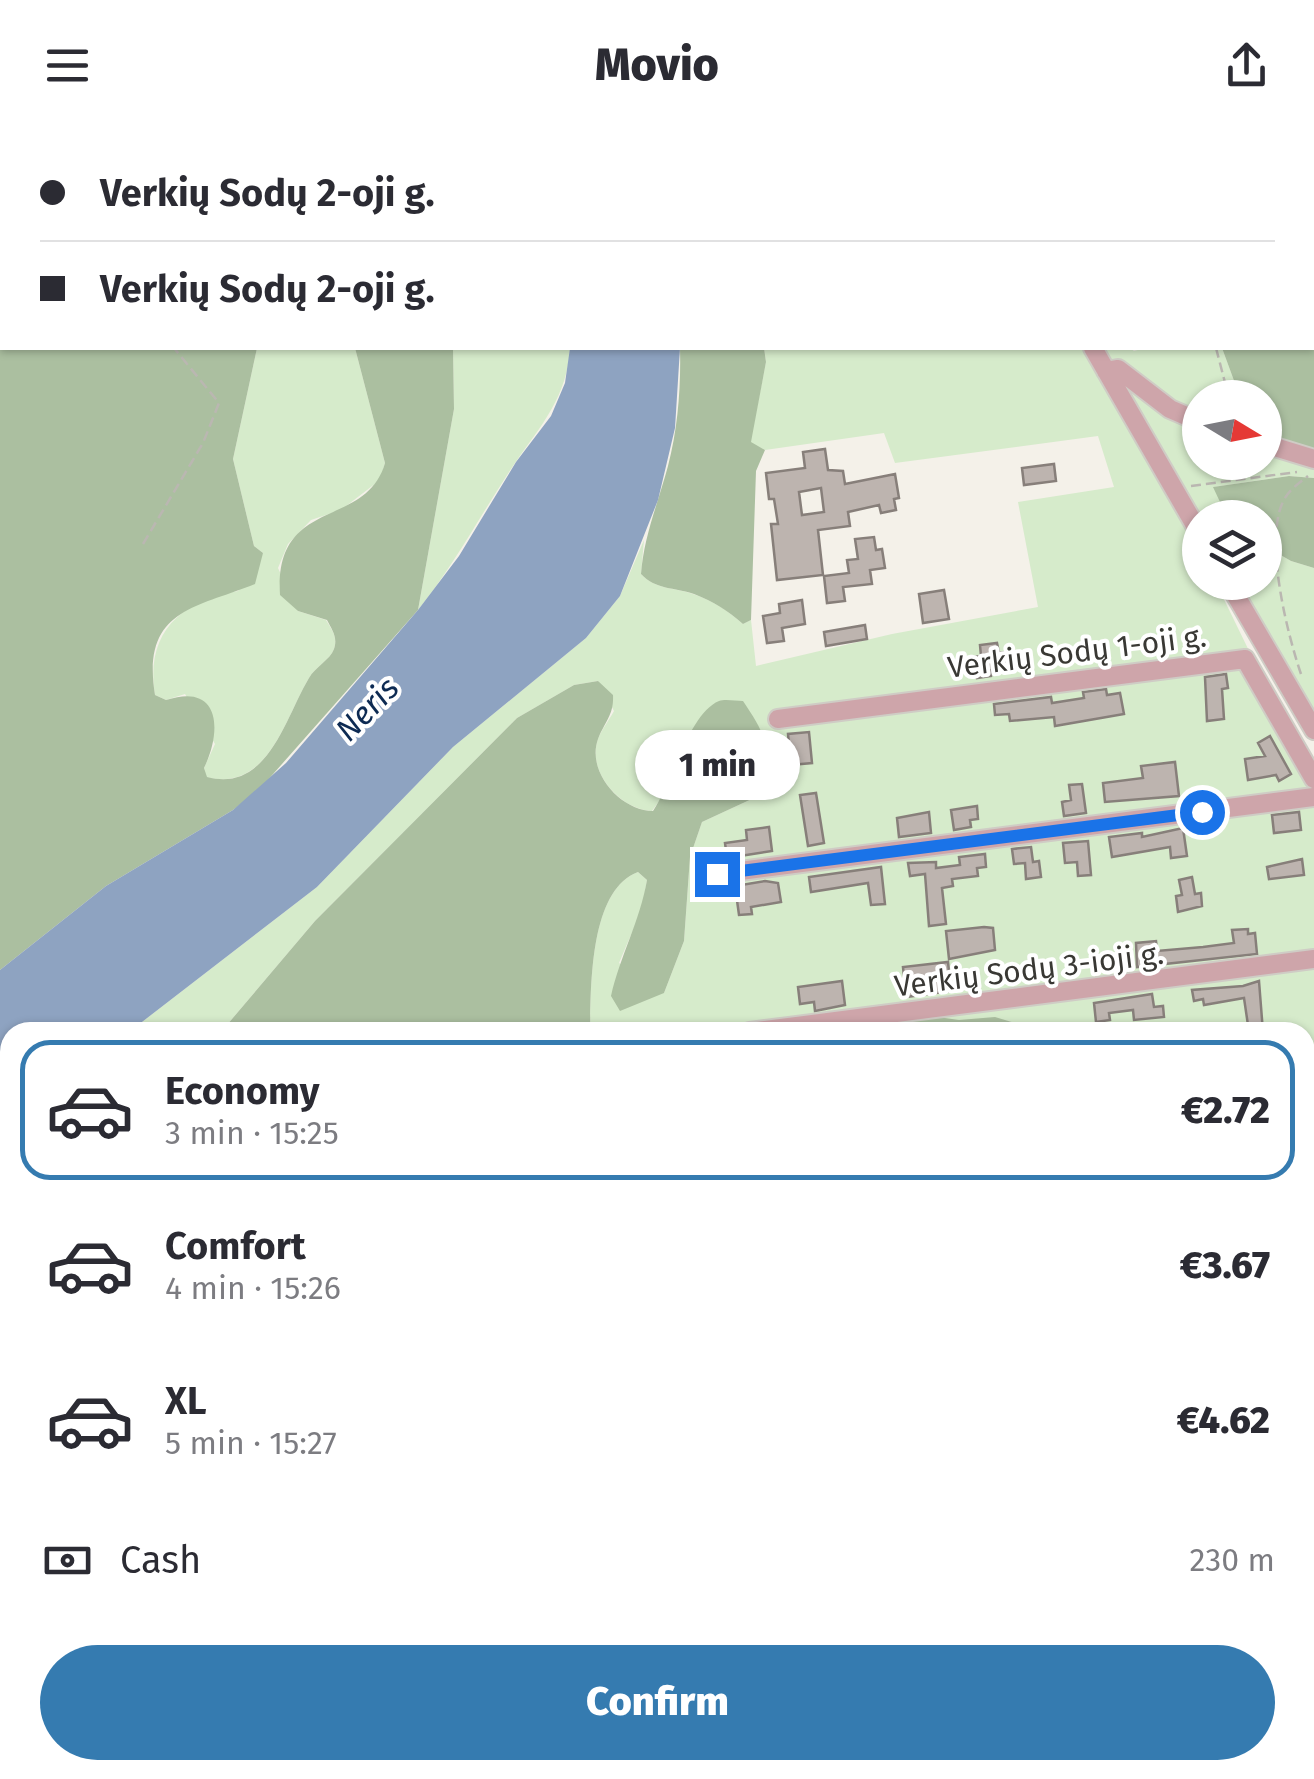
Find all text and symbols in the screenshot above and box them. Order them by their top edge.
icon: menu [40,38,95,93]
text: Movio [595,38,719,92]
icon: share [1219,38,1274,93]
text: Verkių Sodų 2-oji g. [100,170,435,216]
text: Verkių Sodų 2-oji g. [100,266,435,312]
north arrow [1182,380,1282,480]
map controls [1182,380,1282,600]
button: layers [1182,500,1282,600]
street label: Verkių Sodų 1-oji g. [946,618,1208,686]
water label: Neris [328,669,406,749]
callout: 1 min [634,729,800,799]
text: 1 min [679,746,756,784]
route start [1180,790,1225,835]
route end [695,852,740,897]
street label: Verkių Sodų 3-ioji g. [892,936,1166,1004]
icon: car [45,1065,135,1155]
text: Economy [165,1068,320,1114]
text: €2.72 [1181,1087,1270,1133]
text: 3 min · 15:25 [165,1114,339,1152]
icon: car [45,1220,135,1310]
text: Comfort [165,1223,306,1269]
text: €3.67 [1180,1242,1270,1288]
text: 4 min · 15:26 [165,1269,341,1307]
icon: car [45,1375,135,1465]
text: XL [165,1378,207,1424]
text: €4.62 [1177,1397,1270,1443]
text: 5 min · 15:27 [165,1424,337,1462]
icon: cash [40,1533,95,1588]
text: Cash [120,1537,201,1583]
text: 230 m [1190,1541,1275,1579]
button: Confirm [40,1645,1275,1760]

